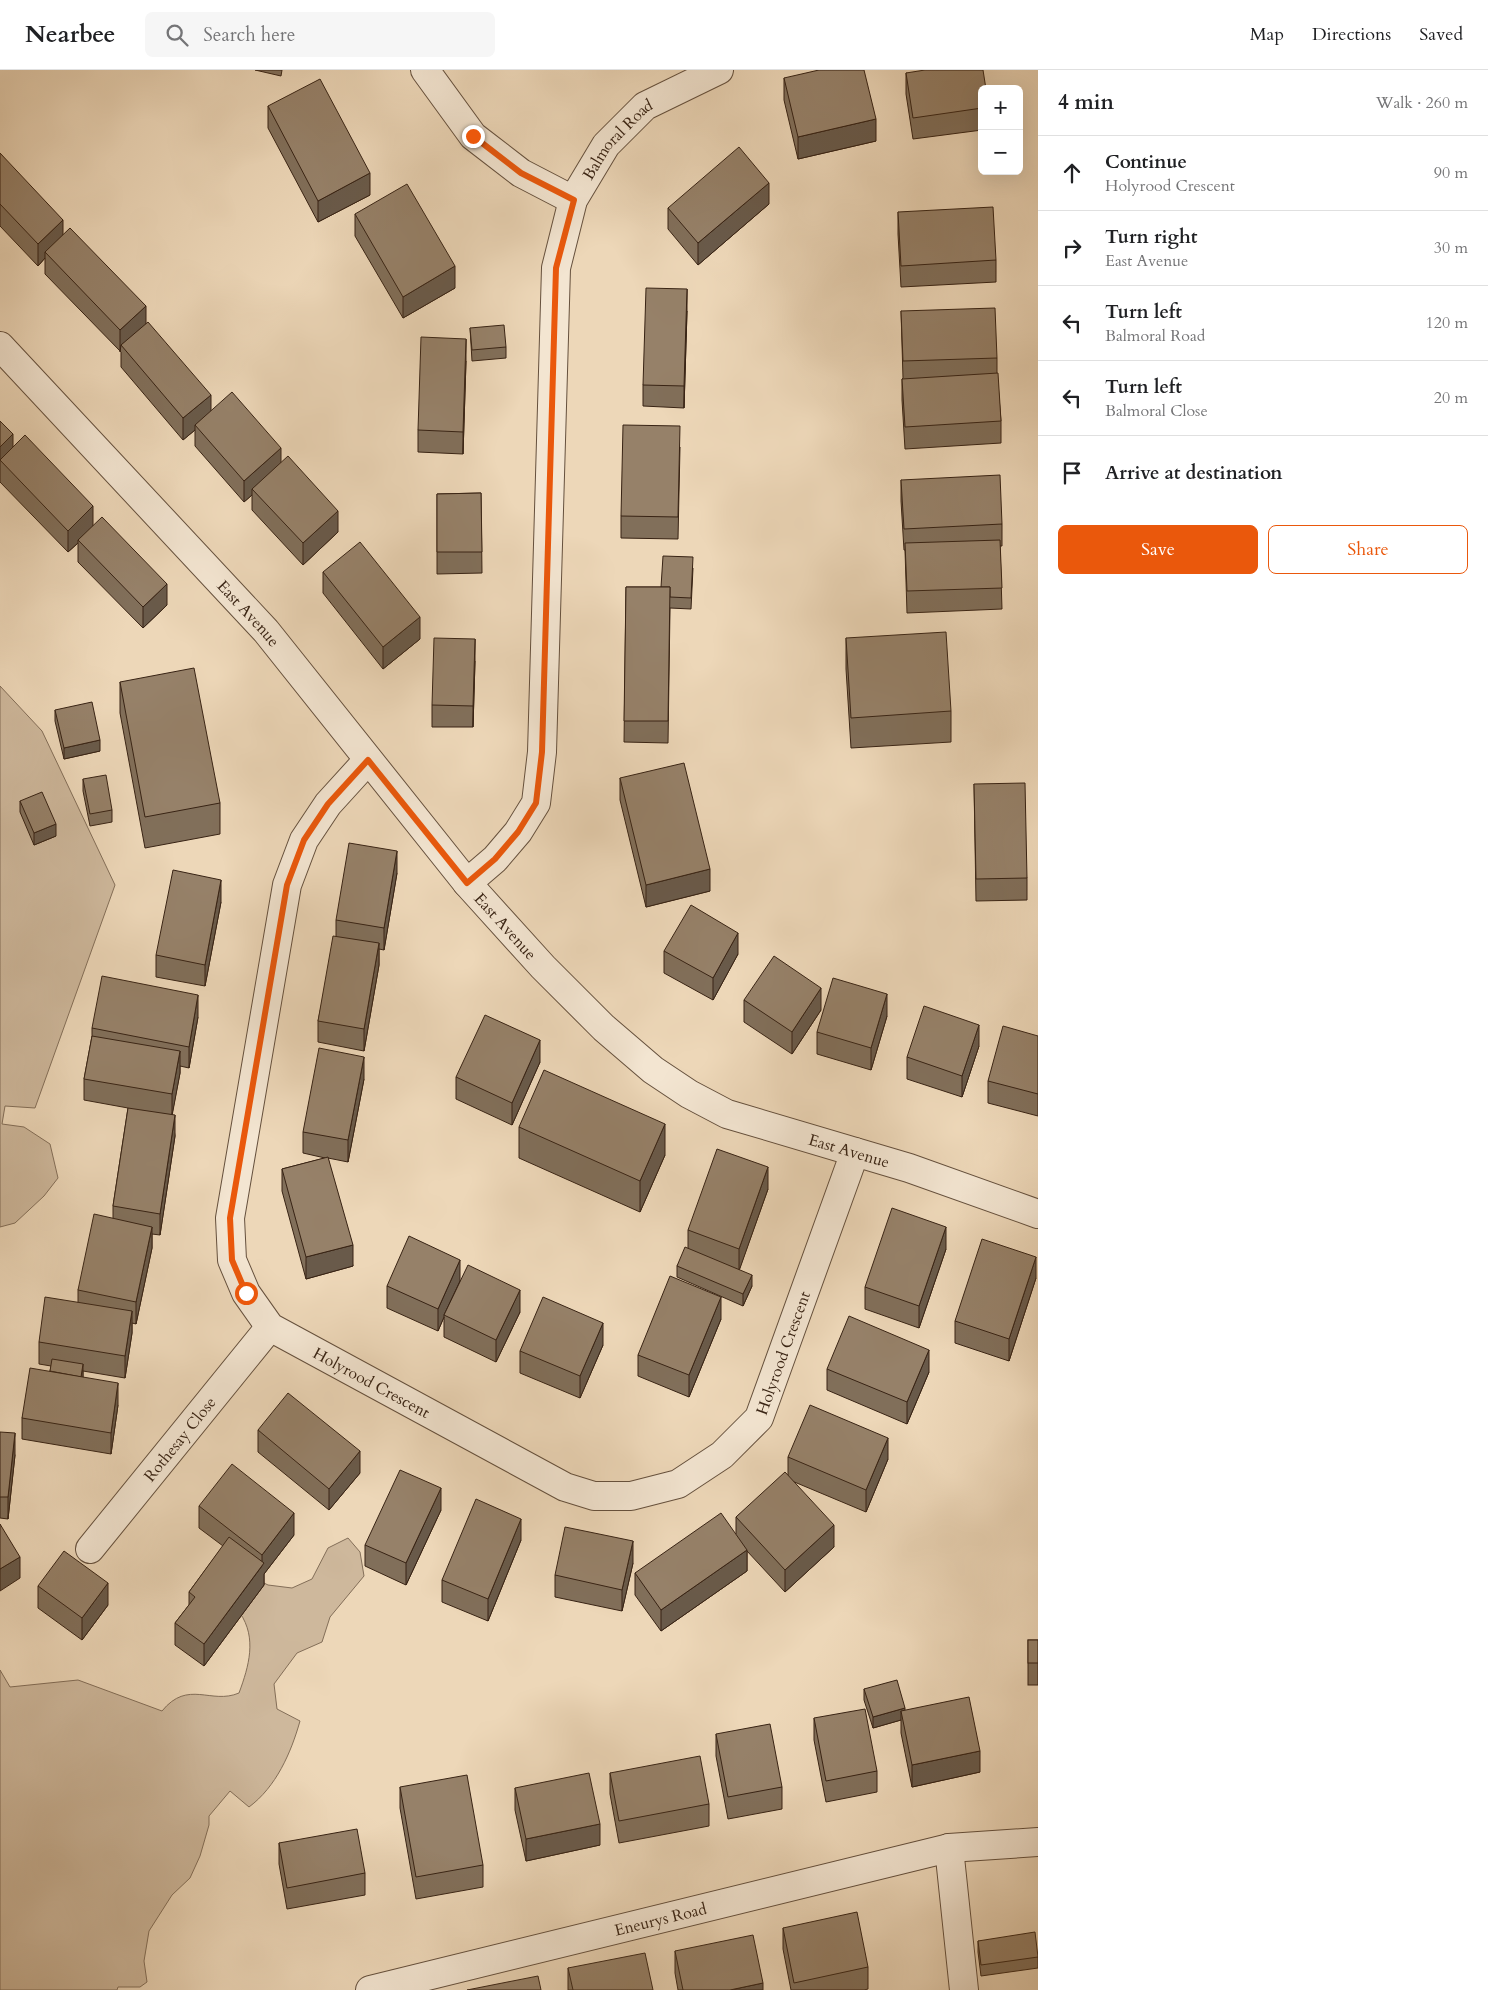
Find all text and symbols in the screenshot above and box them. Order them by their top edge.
search box [145,12,495,57]
text: Nearbee [25,18,115,51]
icon: search [163,21,191,49]
text: Search here [203,22,295,48]
text: Map [1250,22,1284,47]
text: Directions [1312,22,1391,47]
text: Saved [1419,22,1463,47]
map controls [978,85,1023,175]
button: + [978,85,1023,130]
text: 4 min [1058,88,1114,117]
text: Walk · 260 m [1376,92,1468,114]
street label: Balmoral Road [578,94,657,184]
route end [462,125,485,148]
button: − [978,130,1023,175]
text: Continue [1105,149,1187,175]
icon: ahead [1058,159,1086,187]
text: 90 m [1434,162,1468,184]
text: Holyrood Crescent [1105,175,1235,197]
text: Turn right [1105,224,1197,250]
icon: right [1058,234,1086,262]
text: 30 m [1434,237,1468,259]
text: East Avenue [1105,250,1188,272]
text: Turn left [1105,299,1182,325]
icon: left [1058,309,1086,337]
text: 120 m [1426,312,1468,334]
text: Balmoral Road [1105,325,1205,347]
text: Turn left [1105,374,1182,400]
icon: left [1058,384,1086,412]
text: 20 m [1434,387,1468,409]
text: Balmoral Close [1105,400,1208,422]
icon: arrive [1058,459,1086,487]
text: Arrive at destination [1105,460,1282,486]
button: Save [1058,525,1258,574]
button: Share [1268,525,1468,574]
street label: East Avenue [212,576,284,652]
street label: East Avenue [469,888,541,965]
street label: East Avenue [806,1129,892,1174]
route start [235,1282,258,1305]
street label: Holyrood Crescent [751,1288,816,1418]
street label: Holyrood Crescent [309,1342,434,1424]
street label: Rothesay Close [139,1392,221,1486]
street label: Eneurys Road [612,1898,709,1942]

